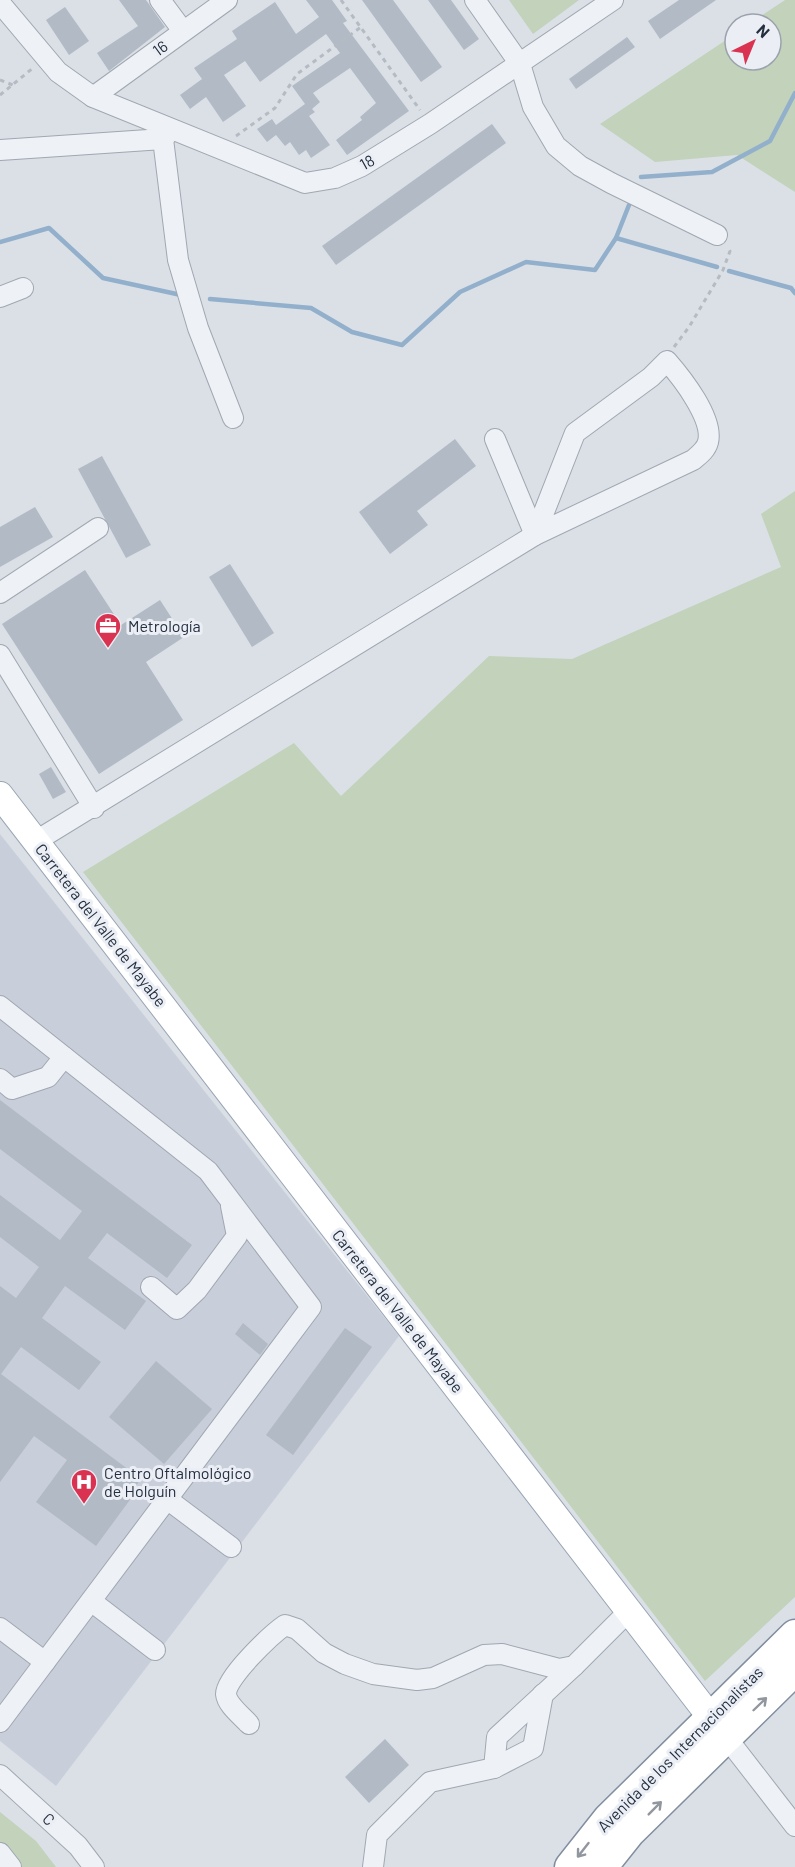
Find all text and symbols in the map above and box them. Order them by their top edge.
north arrow [723,12,783,72]
text: N [753,20,774,41]
street label: 16 [149,36,171,59]
street label: 18 [356,150,377,173]
office icon: Metrología [93,611,123,649]
place label: Metrología [128,616,201,635]
street label: Carretera del Valle de Mayabe [32,839,171,1010]
street label: Carretera del Valle de Mayabe [329,1225,468,1396]
place label: Centro Oftalmológico de Holguín [104,1463,251,1500]
hospital icon: Centro Oftalmológico de Holguín [69,1467,99,1505]
street label: Avenida de los Internacionalistas [593,1662,766,1835]
one-way arrow [753,1696,768,1711]
one-way arrow [647,1800,662,1815]
street label: C [39,1808,59,1829]
one-way arrow [577,1842,590,1858]

